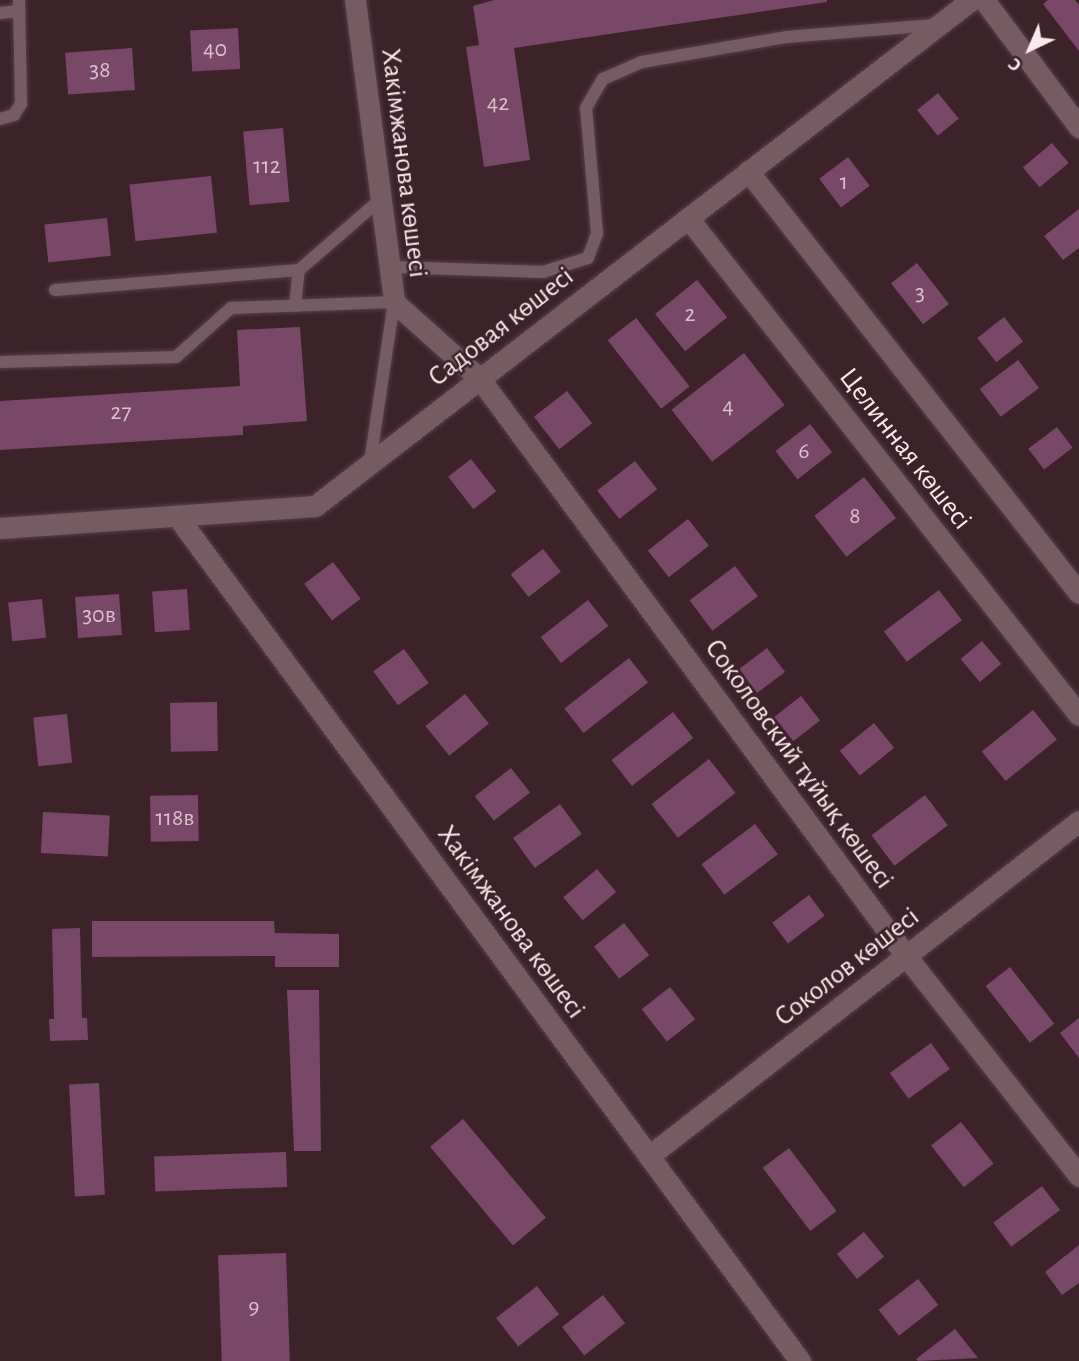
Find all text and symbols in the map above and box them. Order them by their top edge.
north arrow [995,14,1065,84]
house number: 40 [203,36,227,64]
street label: Хакімжанова көшесі [373,46,435,280]
text: С [1005,54,1025,75]
house number: 38 [89,57,111,85]
house number: 42 [487,90,509,118]
house number: 112 [253,153,281,181]
house number: 1 [840,169,848,197]
street label: Садовая көшесі [421,260,581,394]
house number: 3 [915,280,925,308]
house number: 2 [685,301,695,329]
street label: Целинная көшесі [831,361,979,537]
house number: 4 [722,393,734,421]
house number: 27 [111,399,131,427]
house number: 6 [798,438,810,466]
house number: 8 [849,503,861,531]
house number: 30в [82,602,116,630]
street label: Соколовский тұйық көшесі [697,632,901,896]
house number: 118в [155,805,195,833]
street label: Хакімжанова көшесі [430,819,592,1025]
street label: Соколов көшесі [768,900,926,1034]
house number: 9 [248,1294,260,1322]

